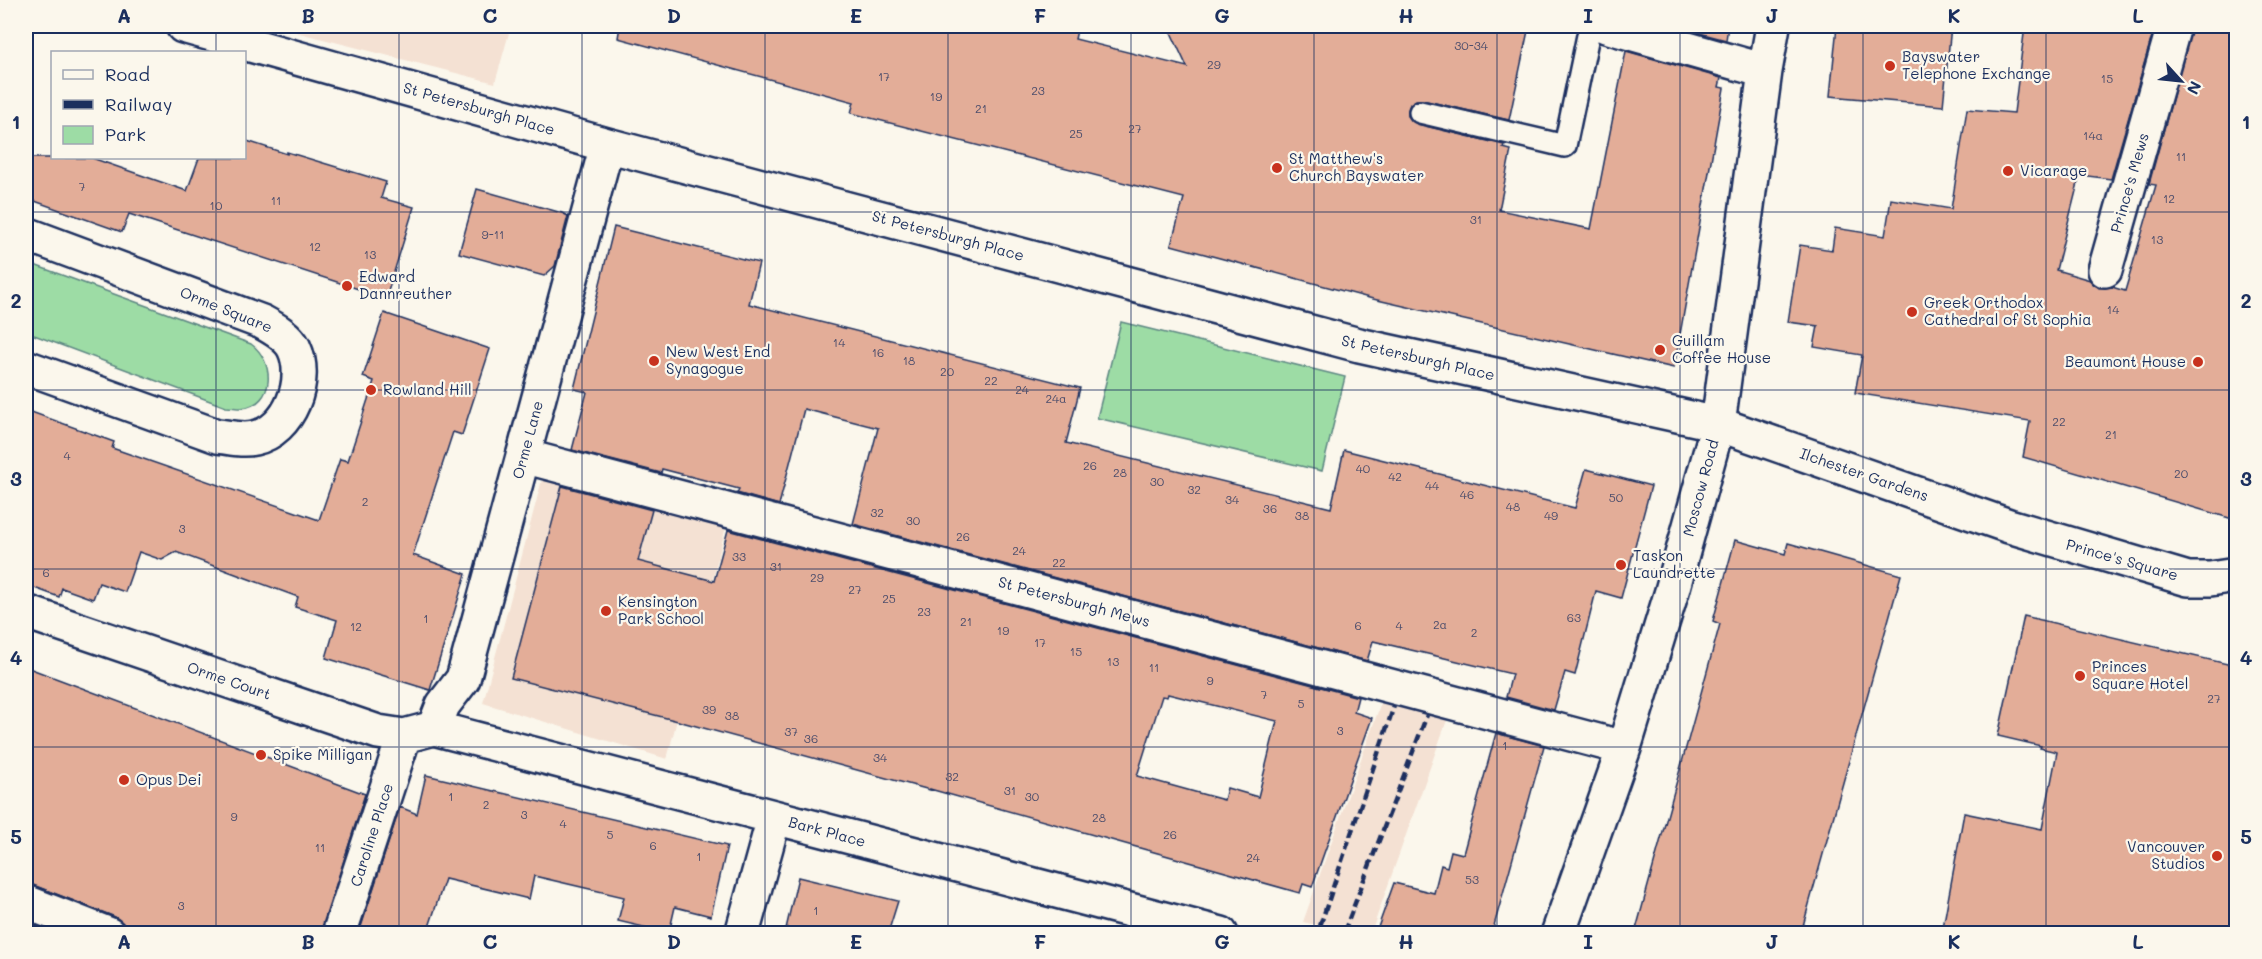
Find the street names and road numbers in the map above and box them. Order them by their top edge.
street label: St Petersburgh Place [401,77,557,139]
street label: Prince's Mews [2105,130,2153,235]
street label: St Petersburgh Place [870,205,1026,265]
street label: Orme Square [177,281,276,337]
street label: St Petersburgh Place [1340,330,1497,384]
street label: Orme Lane [507,398,547,481]
street label: Moscow Road [1677,437,1723,538]
street label: Ilchester Gardens [1797,443,1931,505]
street label: Prince's Square [2064,534,2181,585]
street label: St Petersburgh Mews [996,571,1152,631]
street label: Orme Court [185,656,274,704]
street label: Caroline Place [345,780,397,889]
street label: Bark Place [786,811,868,851]

